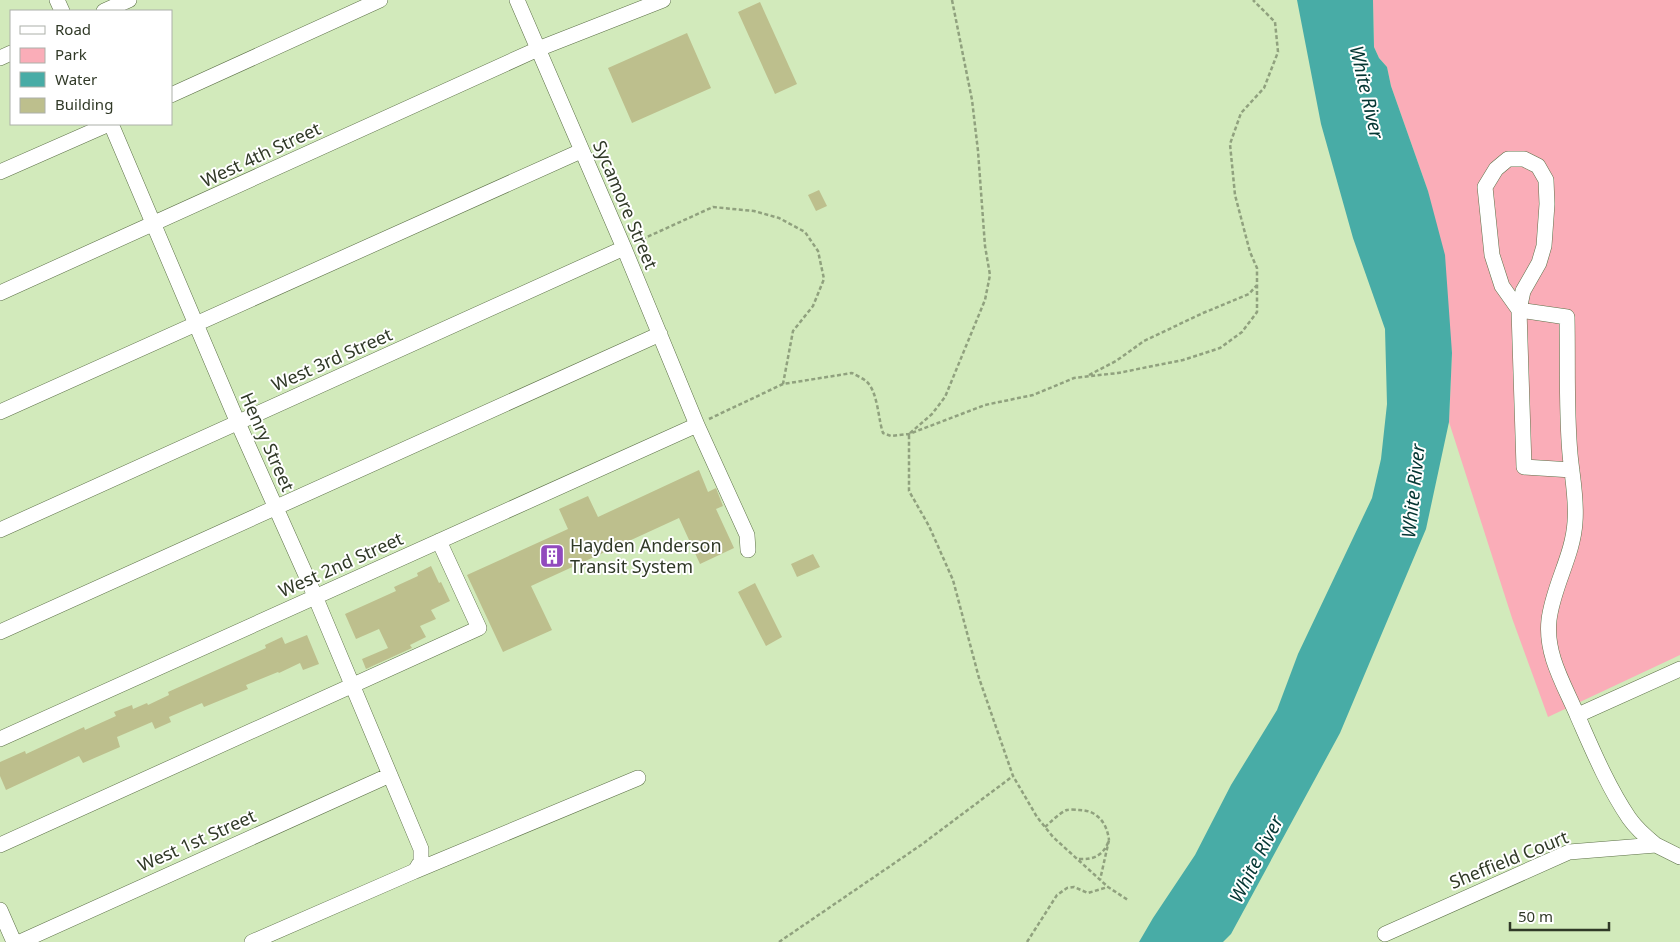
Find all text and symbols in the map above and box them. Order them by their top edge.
legend [10,10,172,125]
text: Road [55,19,91,39]
water label: White River [1344,43,1391,142]
text: Park [55,44,87,64]
text: Water [55,69,97,89]
text: Building [55,94,113,114]
street label: West 4th Street [197,116,325,192]
street label: Sycamore Street [588,137,664,273]
street label: West 3rd Street [267,322,396,396]
street label: Henry Street [235,388,301,495]
water label: White River [1395,441,1431,539]
street label: West 2nd Street [275,526,407,602]
place label: Hayden Anderson Transit System [570,533,722,578]
building icon: Hayden Anderson Transit System [539,543,565,569]
street label: West 1st Street [134,803,260,877]
water label: White River [1223,810,1290,907]
street label: Sheffield Court [1446,824,1572,894]
scale bar [1510,900,1609,932]
text: 50 m [1518,906,1553,926]

